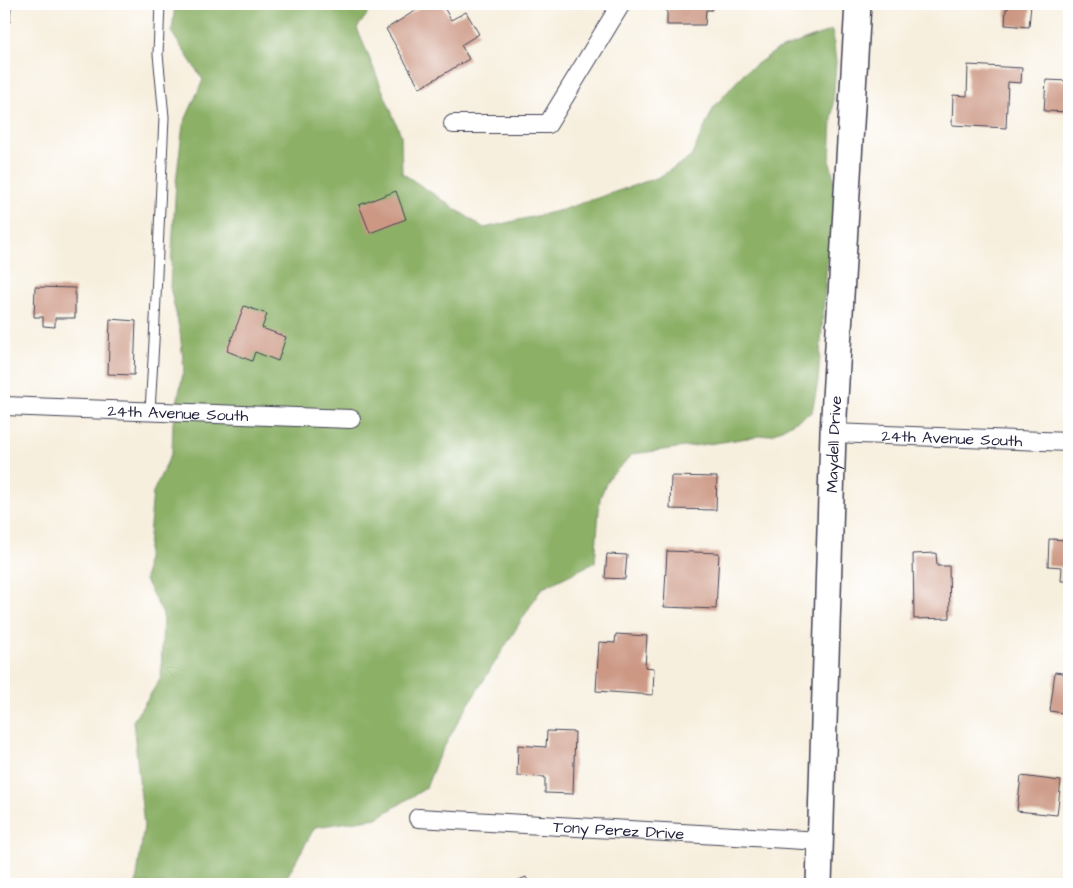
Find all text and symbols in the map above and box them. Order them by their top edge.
street label: Maydell Drive [821,395,847,493]
street label: 24th Avenue South [107,400,249,427]
street label: 24th Avenue South [881,425,1023,452]
street label: Tony Perez Drive [552,816,685,845]

